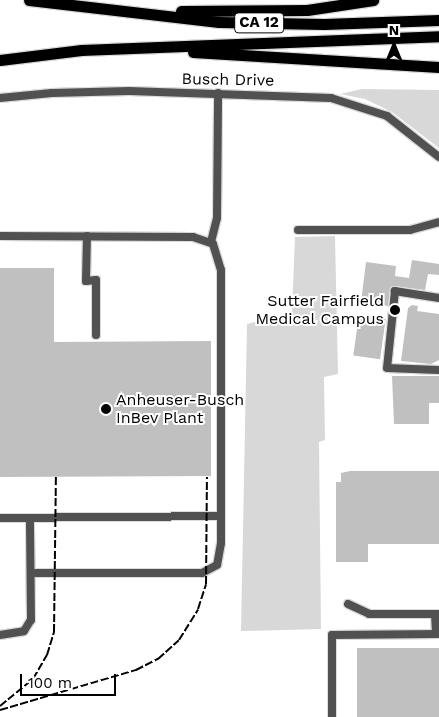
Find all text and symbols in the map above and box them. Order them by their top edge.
road number: CA 12 [233,10,285,36]
north arrow [369,20,419,70]
text: N [389,22,399,38]
street label: Busch Drive [181,70,275,90]
place label: Sutter Fairfield Medical Campus [255,291,384,329]
marker: Sutter Fairfield Medical Campus [388,303,402,317]
place label: Anheuser-Busch InBev Plant [116,390,244,428]
marker: Anheuser-Busch InBev Plant [100,403,112,415]
scale bar [22,664,119,696]
text: 100 m [28,674,72,692]

